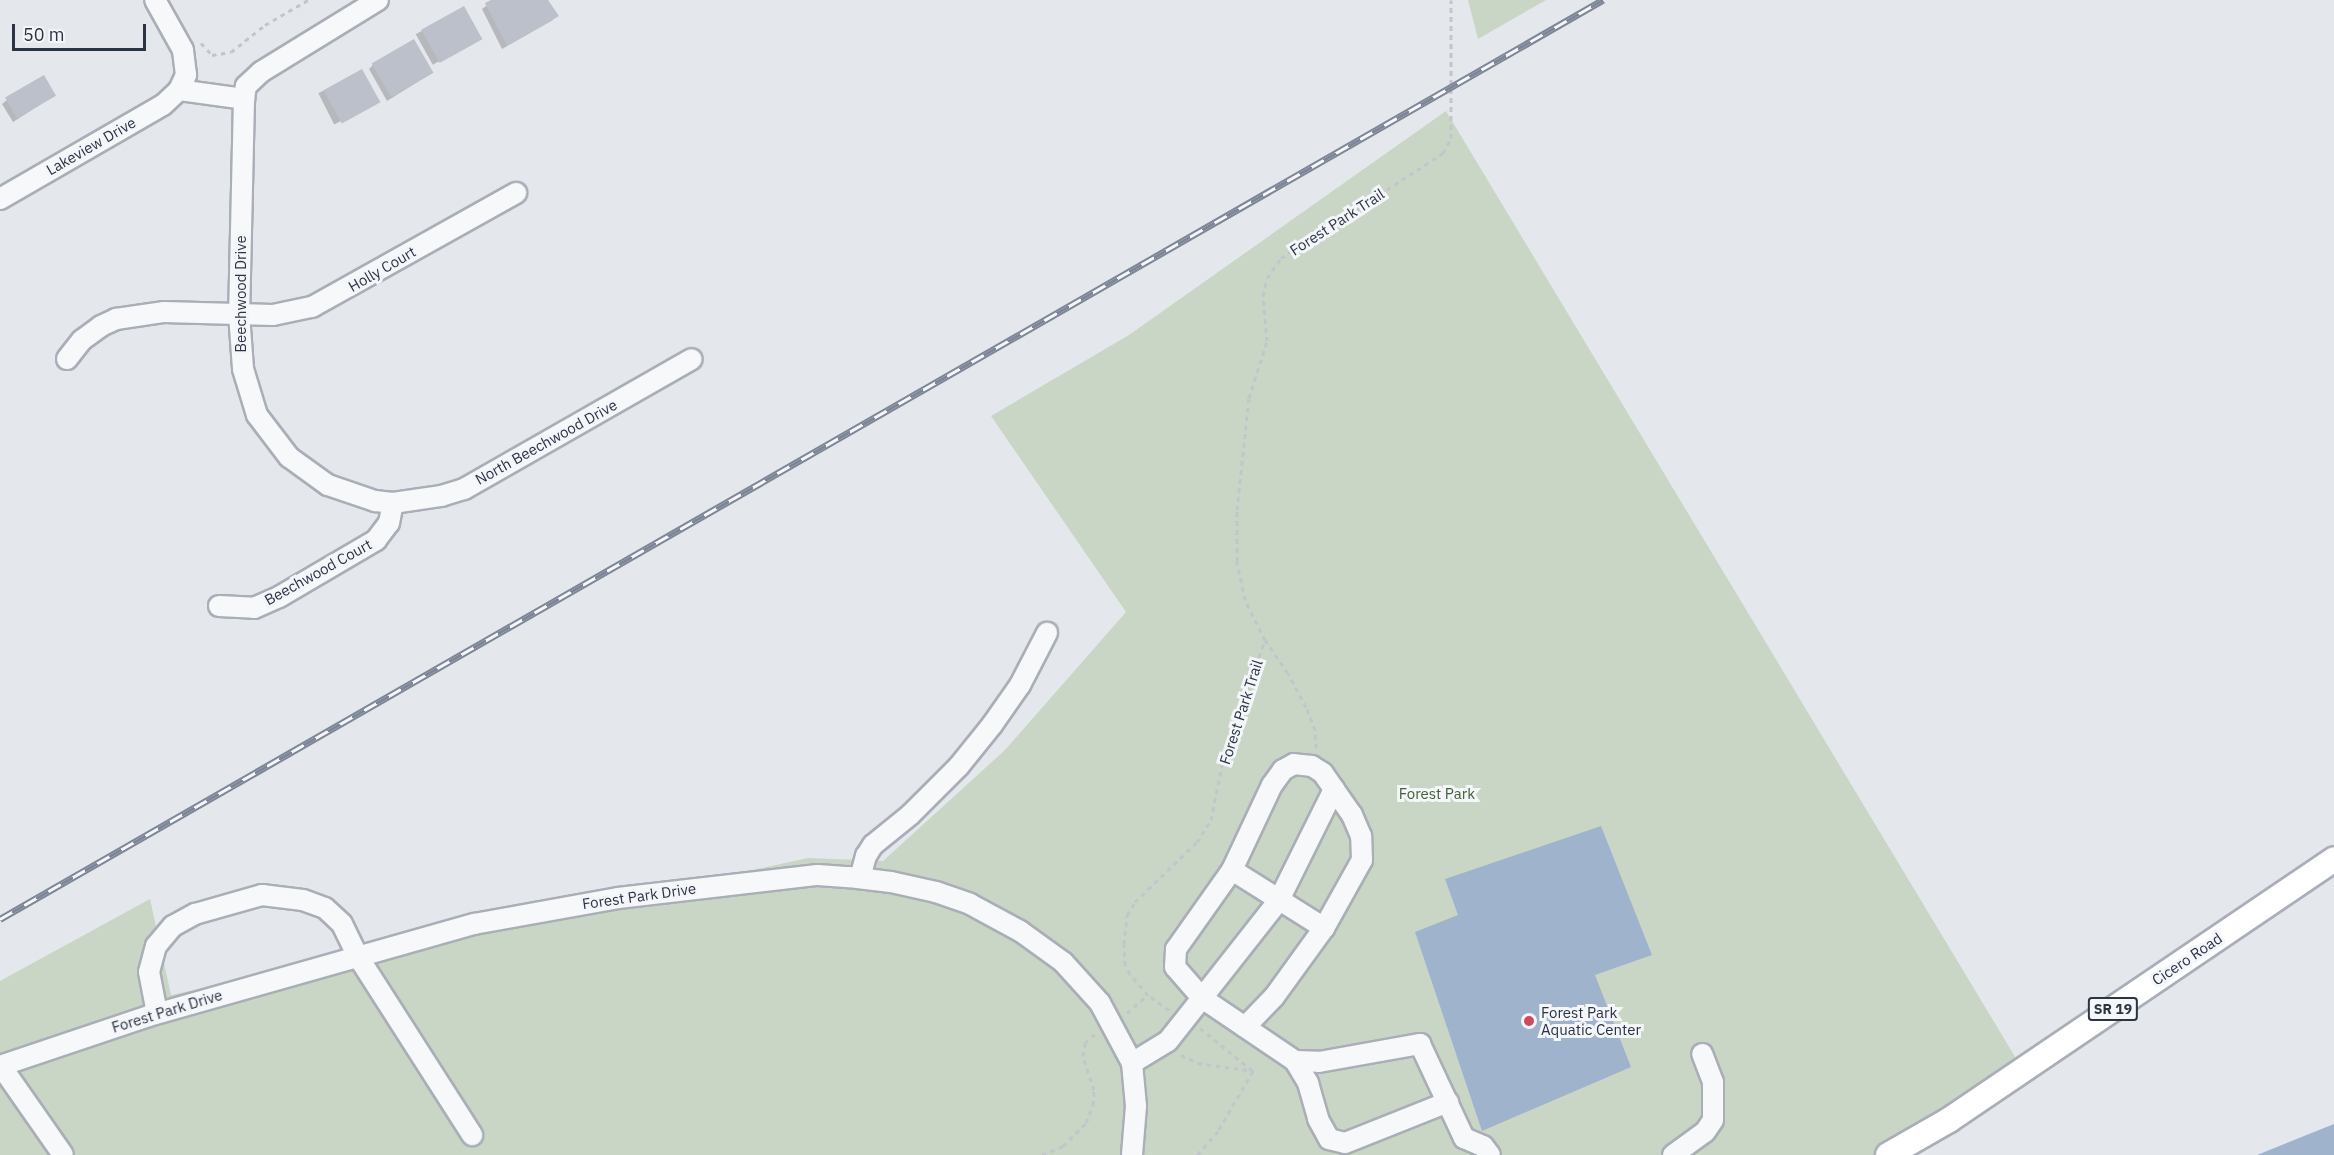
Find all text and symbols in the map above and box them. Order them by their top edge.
scale bar [15,12,148,50]
text: 50 m [23,23,65,46]
street label: Lakeview Drive [43,113,139,179]
street label: Forest Park Trail [1286,185,1388,259]
street label: Beechwood Drive [232,235,250,353]
street label: Holly Court [345,242,419,296]
street label: North Beechwood Drive [472,395,620,489]
street label: Beechwood Court [261,535,375,609]
street label: Forest Park Trail [1216,657,1266,767]
park label: Forest Park [1399,785,1475,803]
street label: Forest Park Drive [581,879,697,913]
street label: Cicero Road [2149,929,2225,989]
street label: Forest Park Drive [109,986,225,1036]
road number: SR 19 [2088,998,2138,1020]
place label: Forest Park Aquatic Center [1541,1003,1641,1038]
marker: Forest Park Aquatic Center [1522,1014,1536,1028]

